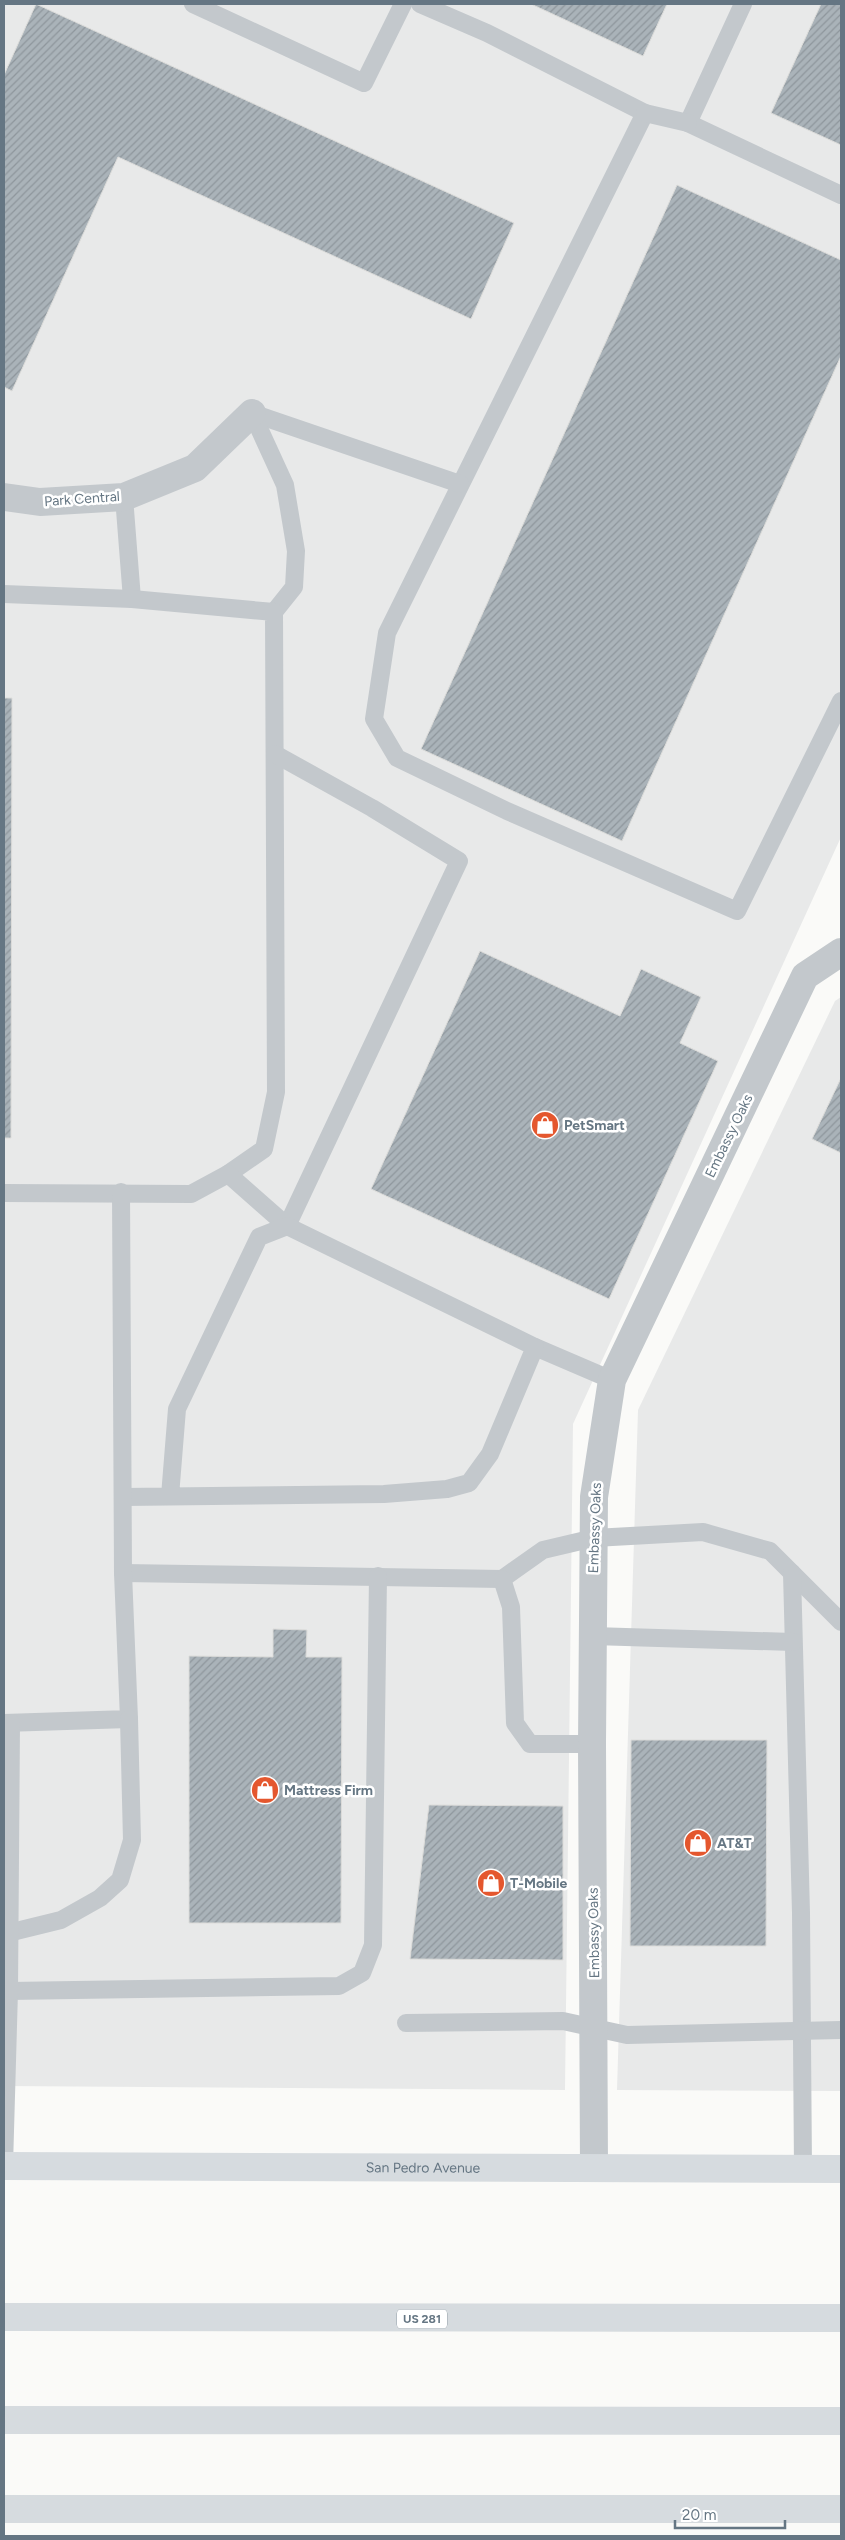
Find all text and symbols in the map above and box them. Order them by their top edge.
street label: Park Central [44,488,120,510]
street label: Embassy Oaks [701,1091,757,1181]
shop icon: PetSmart [530,1110,560,1140]
place label: PetSmart [564,1117,625,1134]
street label: Embassy Oaks [585,1482,605,1574]
shop icon: Mattress Firm [250,1775,280,1805]
place label: Mattress Firm [284,1782,373,1799]
shop icon: AT&T [683,1828,713,1858]
place label: AT&T [717,1835,752,1852]
shop icon: T-Mobile [476,1868,506,1898]
place label: T-Mobile [510,1875,567,1892]
street label: Embassy Oaks [585,1887,603,1979]
street label: San Pedro Avenue [366,2159,481,2176]
road number: US 281 [397,2310,447,2328]
scale bar [675,2498,785,2530]
text: 20 m [682,2506,716,2524]

